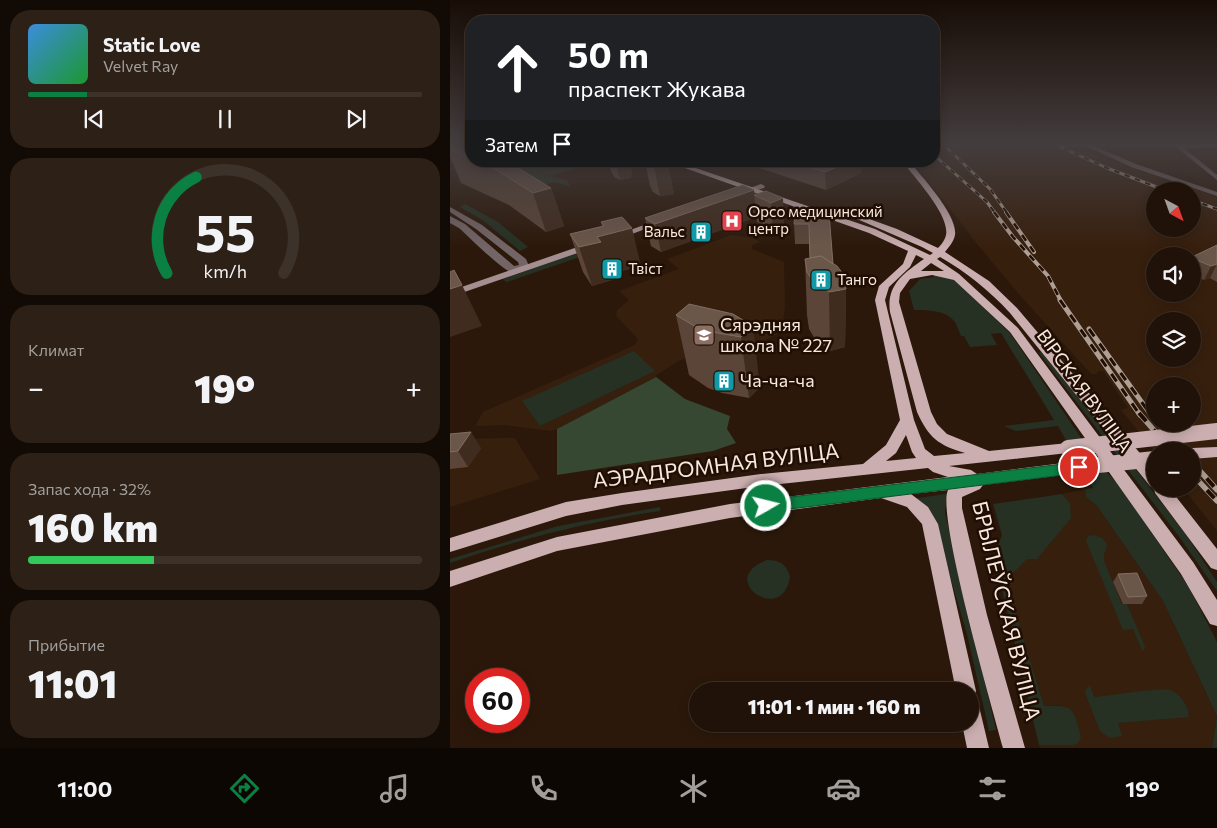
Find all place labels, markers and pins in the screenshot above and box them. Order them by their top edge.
place label: Орсо медицинский центр [748,202,883,237]
hospital icon: Орсо медицинский центр [720,209,744,233]
building icon: Вальс [689,220,713,244]
place label: Вальс [644,222,685,240]
building icon: Твіст [600,257,624,281]
place label: Твіст [628,259,663,277]
building icon: Танго [809,268,833,292]
place label: Танго [837,270,877,288]
place label: Сярэдняя школа № 227 [720,313,832,356]
school or university icon: Сярэдняя школа № 227 [692,323,716,347]
building icon: Ча-ча-ча [712,369,736,393]
place label: Ча-ча-ча [740,369,815,391]
pin [1058,446,1100,488]

